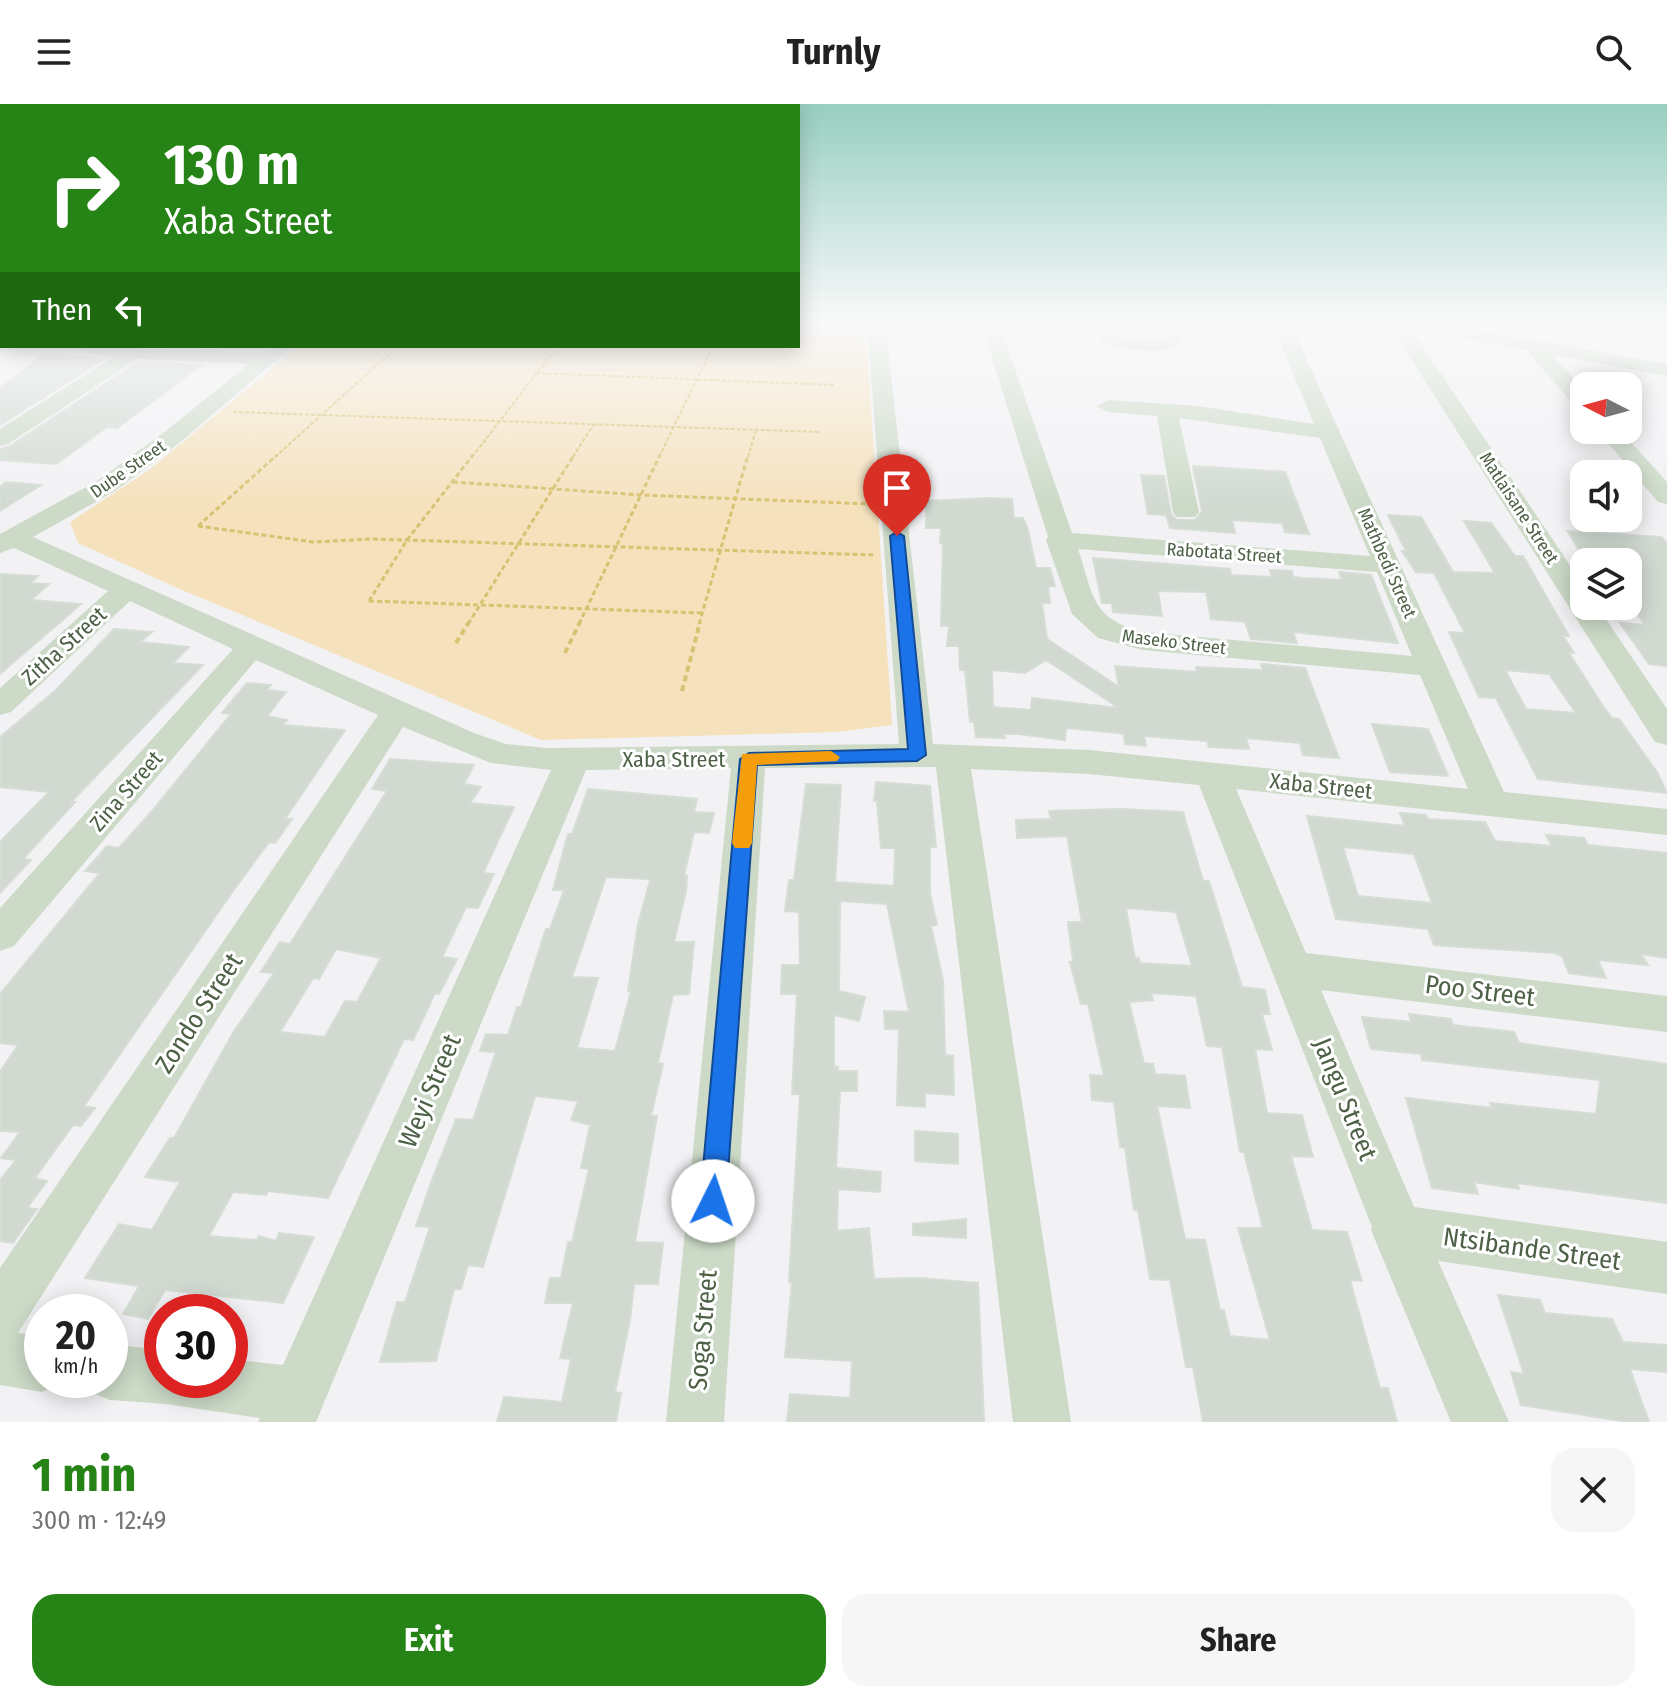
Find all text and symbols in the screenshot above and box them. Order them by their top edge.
icon: menu [32,30,76,74]
text: Turnly [787,30,880,74]
icon: search [1591,30,1635,74]
text: 130 m [164,132,299,199]
icon: right [32,136,136,240]
text: Xaba Street [164,200,332,244]
icon: left [108,288,152,332]
text: Then [32,292,92,328]
north arrow [1570,372,1642,444]
map controls [1570,372,1642,620]
street label: Dube Street [86,435,170,503]
street label: Matlaisane Street [1475,448,1563,568]
pin [863,454,931,536]
button: sound [1570,460,1642,532]
icon: arrive [875,466,919,510]
street label: Mathbedi Street [1353,505,1421,622]
street label: Rabotata Street [1166,538,1282,568]
button: layers [1570,548,1642,620]
street label: Zitha Street [16,600,113,691]
street label: Maseko Street [1121,625,1227,659]
street label: Zina Street [84,745,169,837]
street label: Xaba Street [623,746,726,773]
street label: Xaba Street [1268,767,1374,805]
street label: Zondo Street [149,947,250,1079]
street label: Poo Street [1423,969,1537,1013]
street label: Weyi Street [392,1029,468,1152]
street label: Jangu Street [1306,1033,1384,1165]
position arrow [671,1159,755,1243]
street label: Ntsibande Street [1441,1221,1623,1277]
street label: Soga Street [682,1268,724,1392]
speed limit sign: 30 [144,1294,248,1398]
text: 20 [56,1312,96,1360]
text: km/h [54,1354,98,1378]
text: 1 min [32,1446,137,1504]
button: close [1551,1448,1635,1532]
text: 300 m · 12:49 [32,1505,166,1536]
button: Exit [32,1594,826,1686]
button: Share [842,1594,1635,1686]

